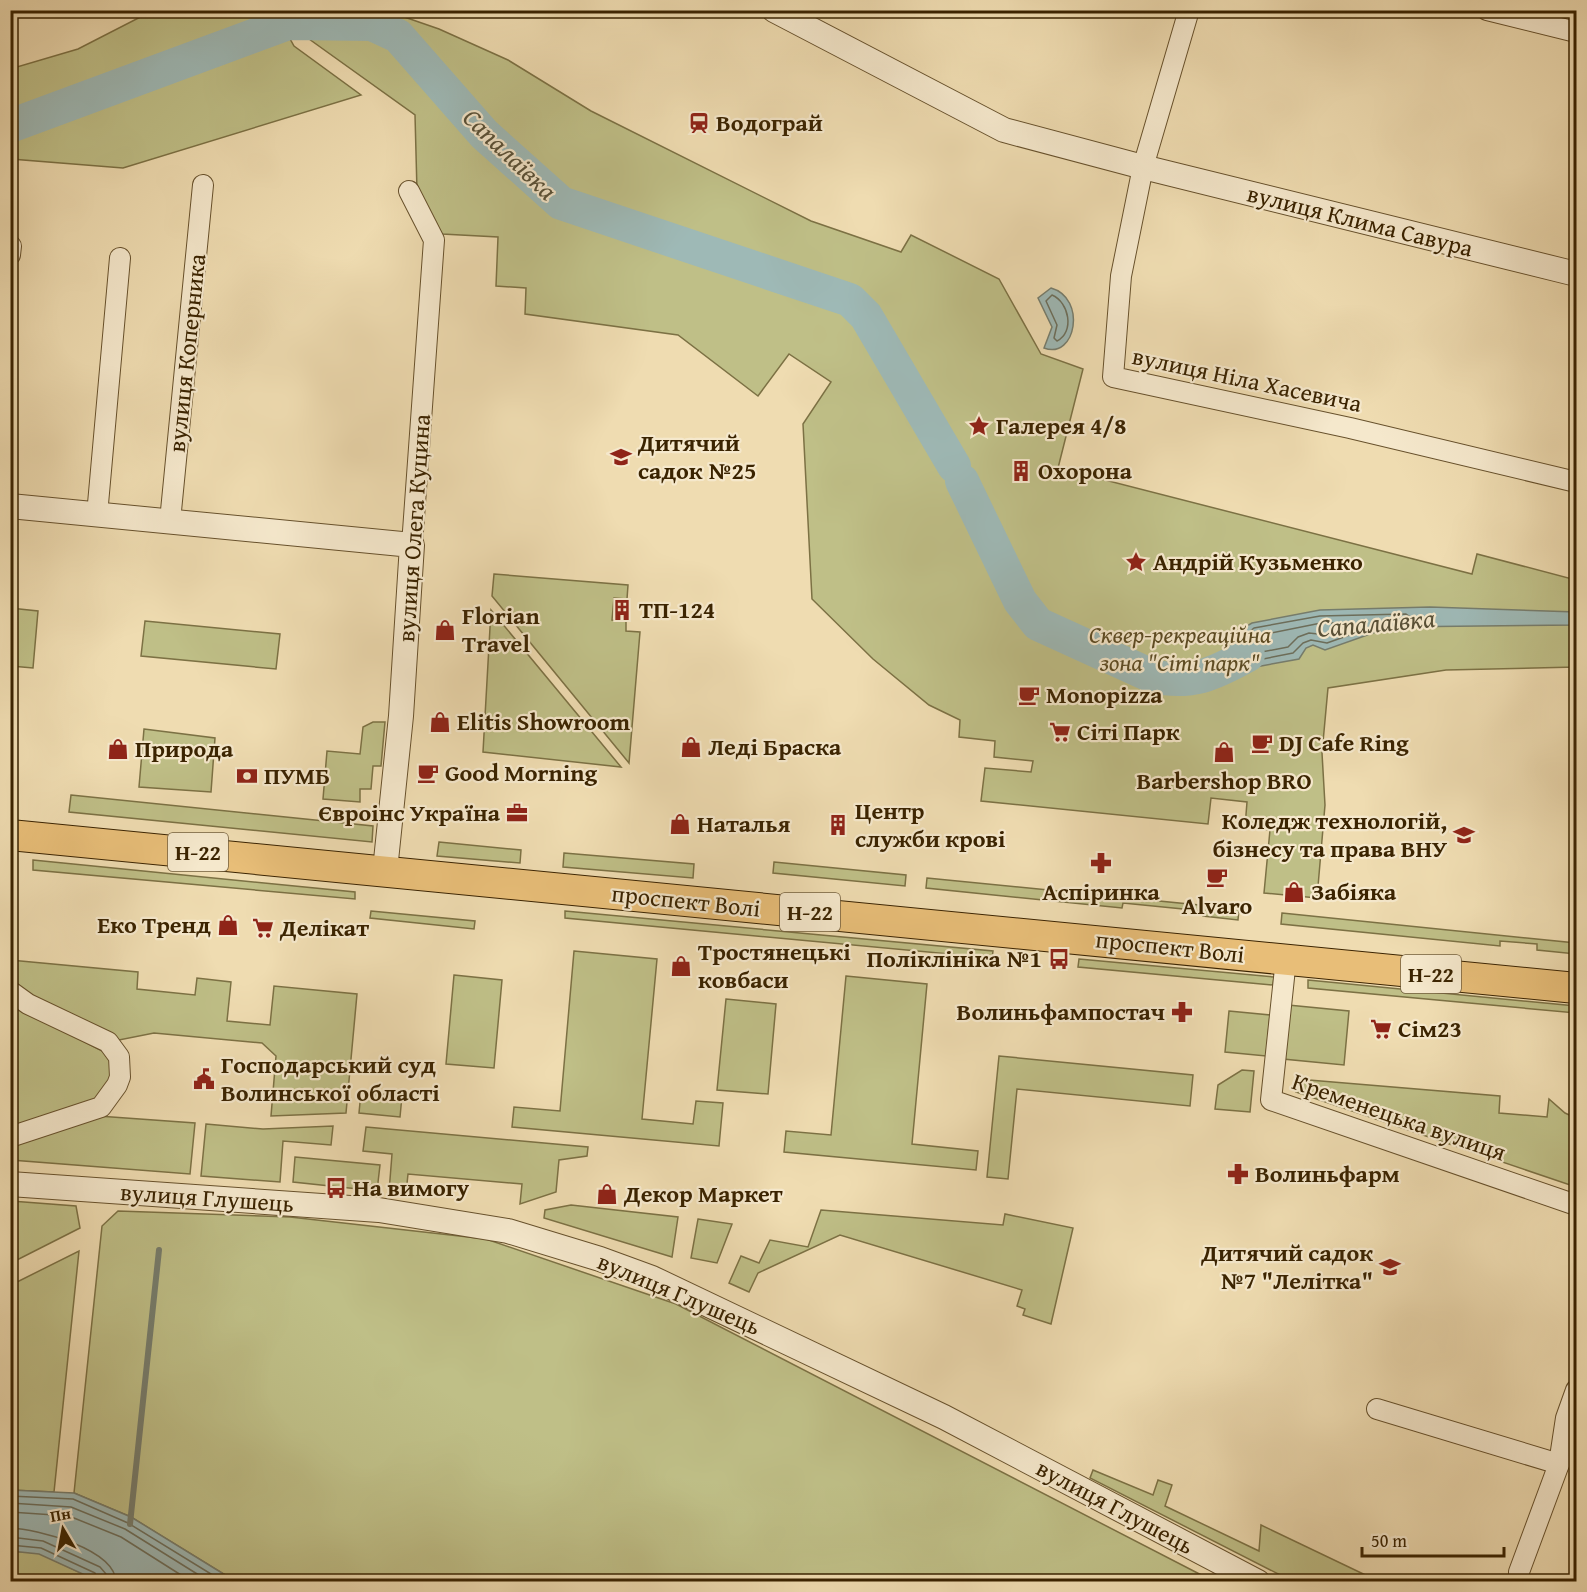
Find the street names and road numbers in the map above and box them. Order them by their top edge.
street label: вулиця Клима Савура [1244,176,1477,266]
street label: вулиця Коперника [159,251,214,454]
street label: вулиця Ніла Хасевича [1129,338,1366,421]
street label: вулиця Олега Куцина [388,412,439,643]
road number: Н-22 [168,833,228,871]
street label: проспект Волі [610,875,762,926]
road number: Н-22 [780,893,840,931]
street label: проспект Волі [1094,921,1246,972]
road number: Н-22 [1401,955,1461,993]
street label: Кременецька вулиця [1288,1064,1511,1170]
street label: вулиця Глушець [119,1174,295,1221]
street label: вулиця Глушець [592,1243,766,1344]
street label: вулиця Глушець [1030,1450,1200,1563]

